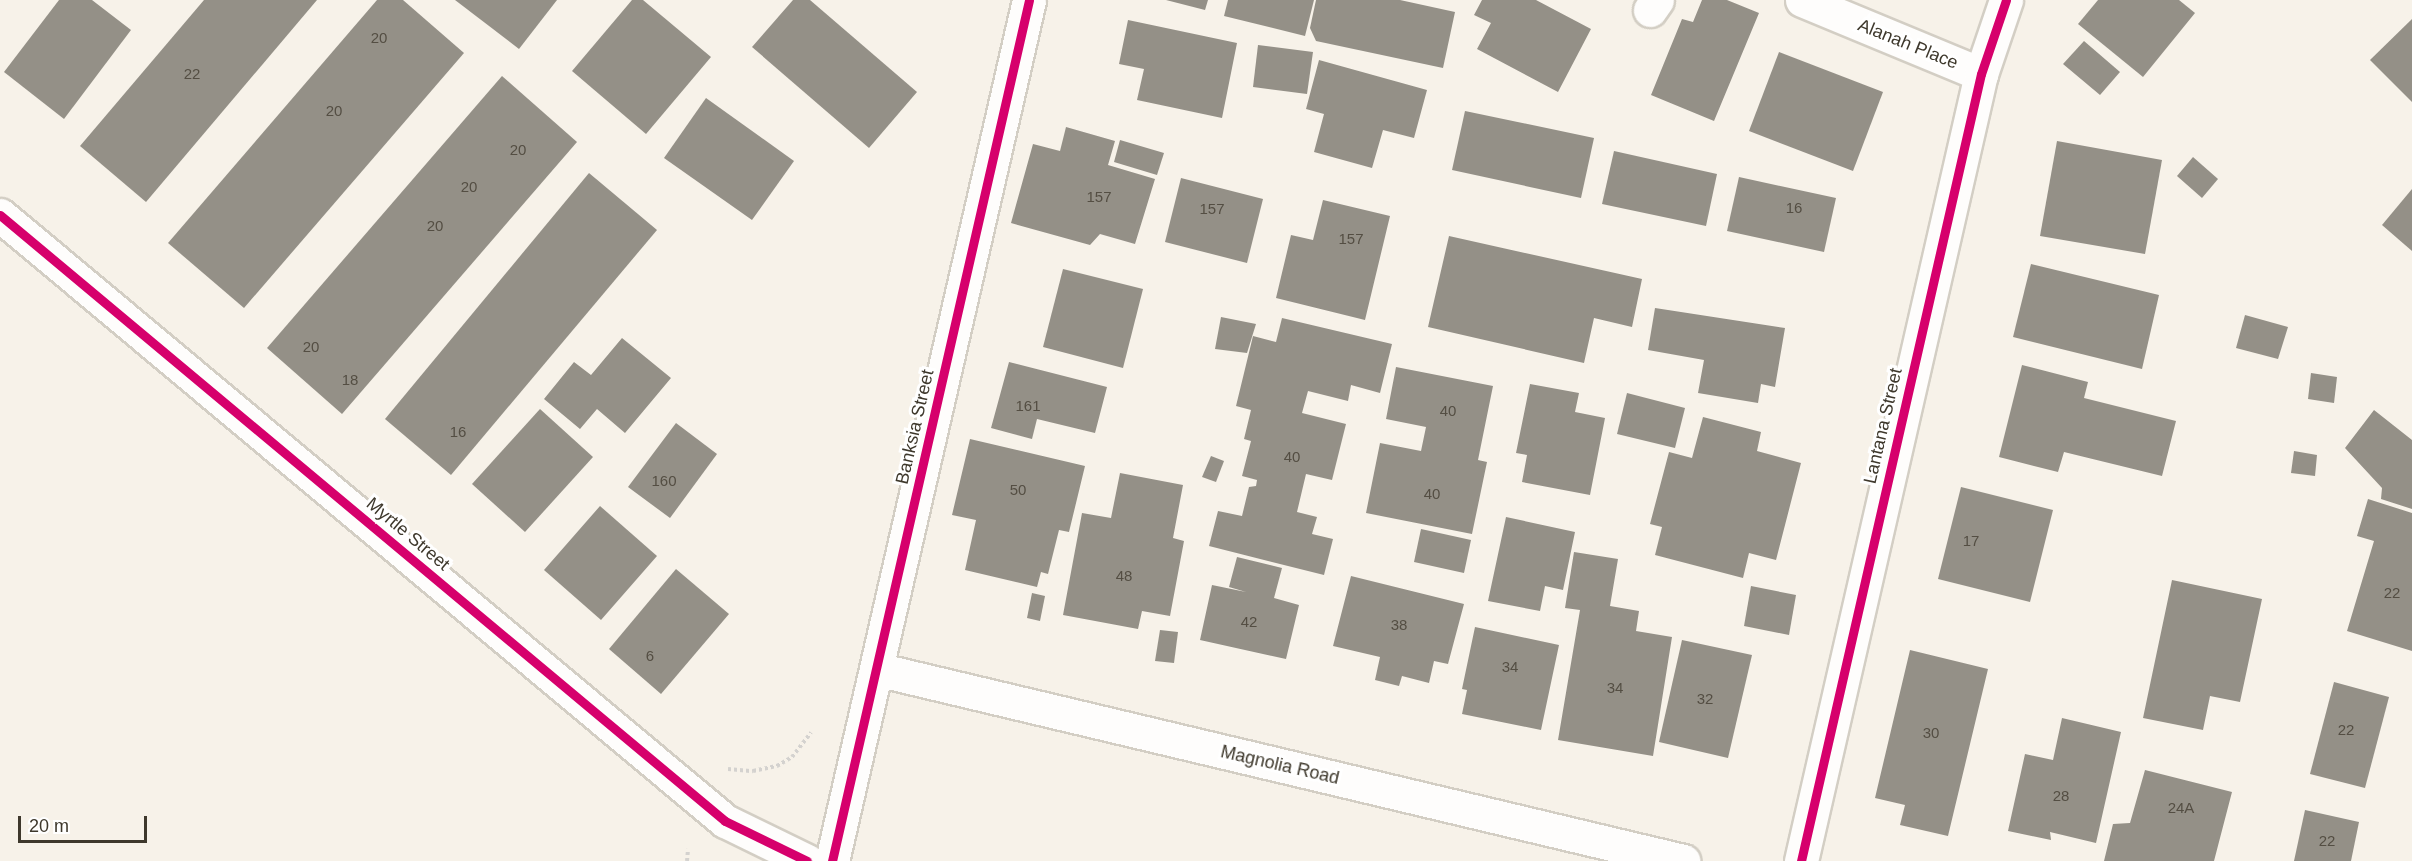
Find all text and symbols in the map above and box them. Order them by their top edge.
street label: Alanah Place [1855,14,1961,74]
house number: 20 [371,29,387,47]
house number: 22 [184,65,200,83]
house number: 20 [326,102,342,120]
house number: 20 [510,141,526,159]
house number: 20 [461,178,477,196]
house number: 157 [1086,188,1112,206]
house number: 16 [1786,199,1802,217]
house number: 157 [1199,200,1225,218]
house number: 20 [427,217,443,235]
house number: 157 [1338,230,1364,248]
house number: 20 [303,338,319,356]
street label: Lantana Street [1859,366,1907,486]
street label: Banksia Street [891,368,939,486]
house number: 18 [342,371,358,389]
house number: 161 [1015,397,1041,415]
house number: 40 [1440,402,1456,420]
house number: 16 [450,423,466,441]
house number: 40 [1284,448,1300,466]
house number: 160 [651,472,677,490]
house number: 50 [1010,481,1026,499]
house number: 40 [1424,485,1440,503]
street label: Myrtle Street [362,493,454,575]
house number: 17 [1963,532,1979,550]
house number: 48 [1116,567,1132,585]
house number: 22 [2384,584,2400,602]
house number: 42 [1241,613,1257,631]
house number: 38 [1391,616,1407,634]
house number: 6 [646,647,654,665]
house number: 34 [1502,658,1518,676]
house number: 34 [1607,679,1623,697]
house number: 32 [1697,690,1713,708]
house number: 22 [2338,721,2354,739]
house number: 30 [1923,724,1939,742]
street label: Magnolia Road [1219,741,1341,789]
house number: 28 [2053,787,2069,805]
house number: 24A [2168,799,2194,817]
scale bar [21,804,150,842]
text: 20 m [29,816,69,836]
house number: 22 [2319,832,2335,850]

